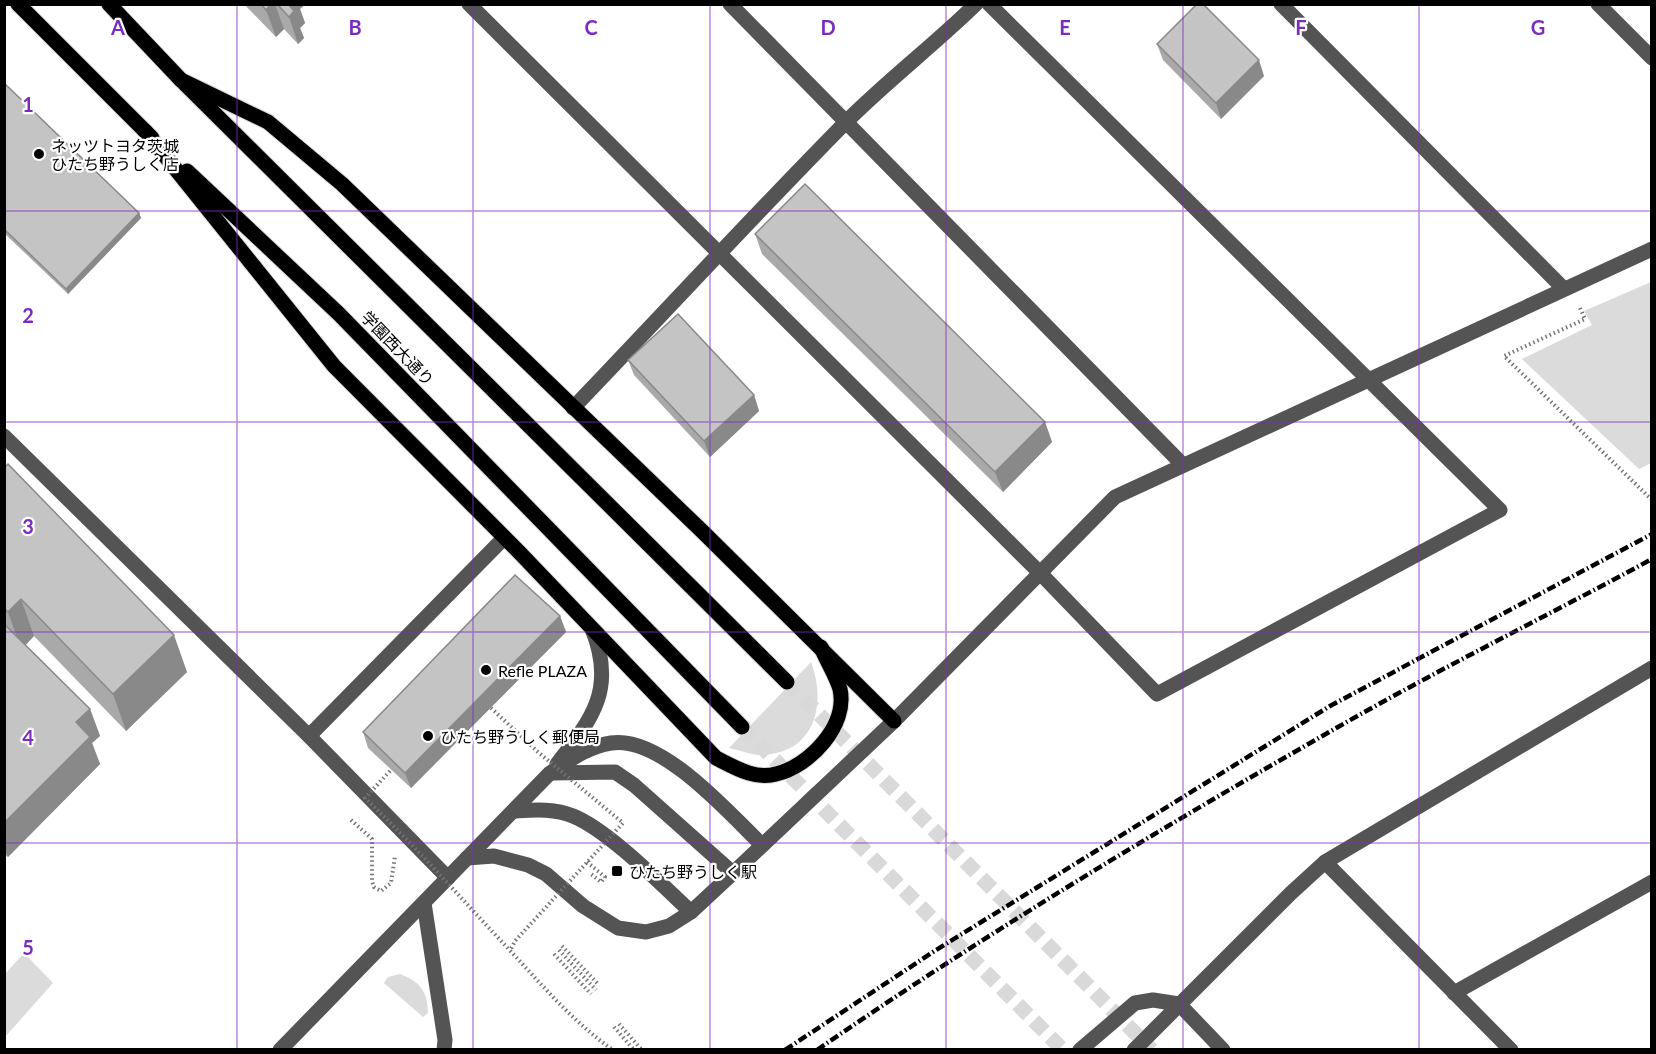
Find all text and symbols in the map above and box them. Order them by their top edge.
text: A [110,15,125,39]
text: B [348,15,362,39]
text: C [584,15,598,39]
text: D [820,15,836,39]
text: E [1059,15,1071,39]
text: F [1295,15,1307,39]
text: G [1531,15,1545,39]
text: 1 [22,92,34,116]
place label: ネッツトヨタ茨城 ひたち野うしく店 [51,136,179,173]
marker: ネッツトヨタ茨城 ひたち野うしく店 [32,147,46,161]
text: 2 [22,303,34,327]
street label: 学園西大通り [358,307,438,389]
text: 3 [22,514,34,538]
place label: Refle PLAZA [498,661,587,680]
marker: Refle PLAZA [479,663,493,677]
text: 4 [22,725,34,749]
place label: ひたち野うしく郵便局 [440,727,600,746]
marker: ひたち野うしく郵便局 [421,729,435,743]
place label: ひたち野うしく駅 [629,862,757,881]
marker: ひたち野うしく駅 [610,864,624,878]
text: 5 [22,935,34,959]

